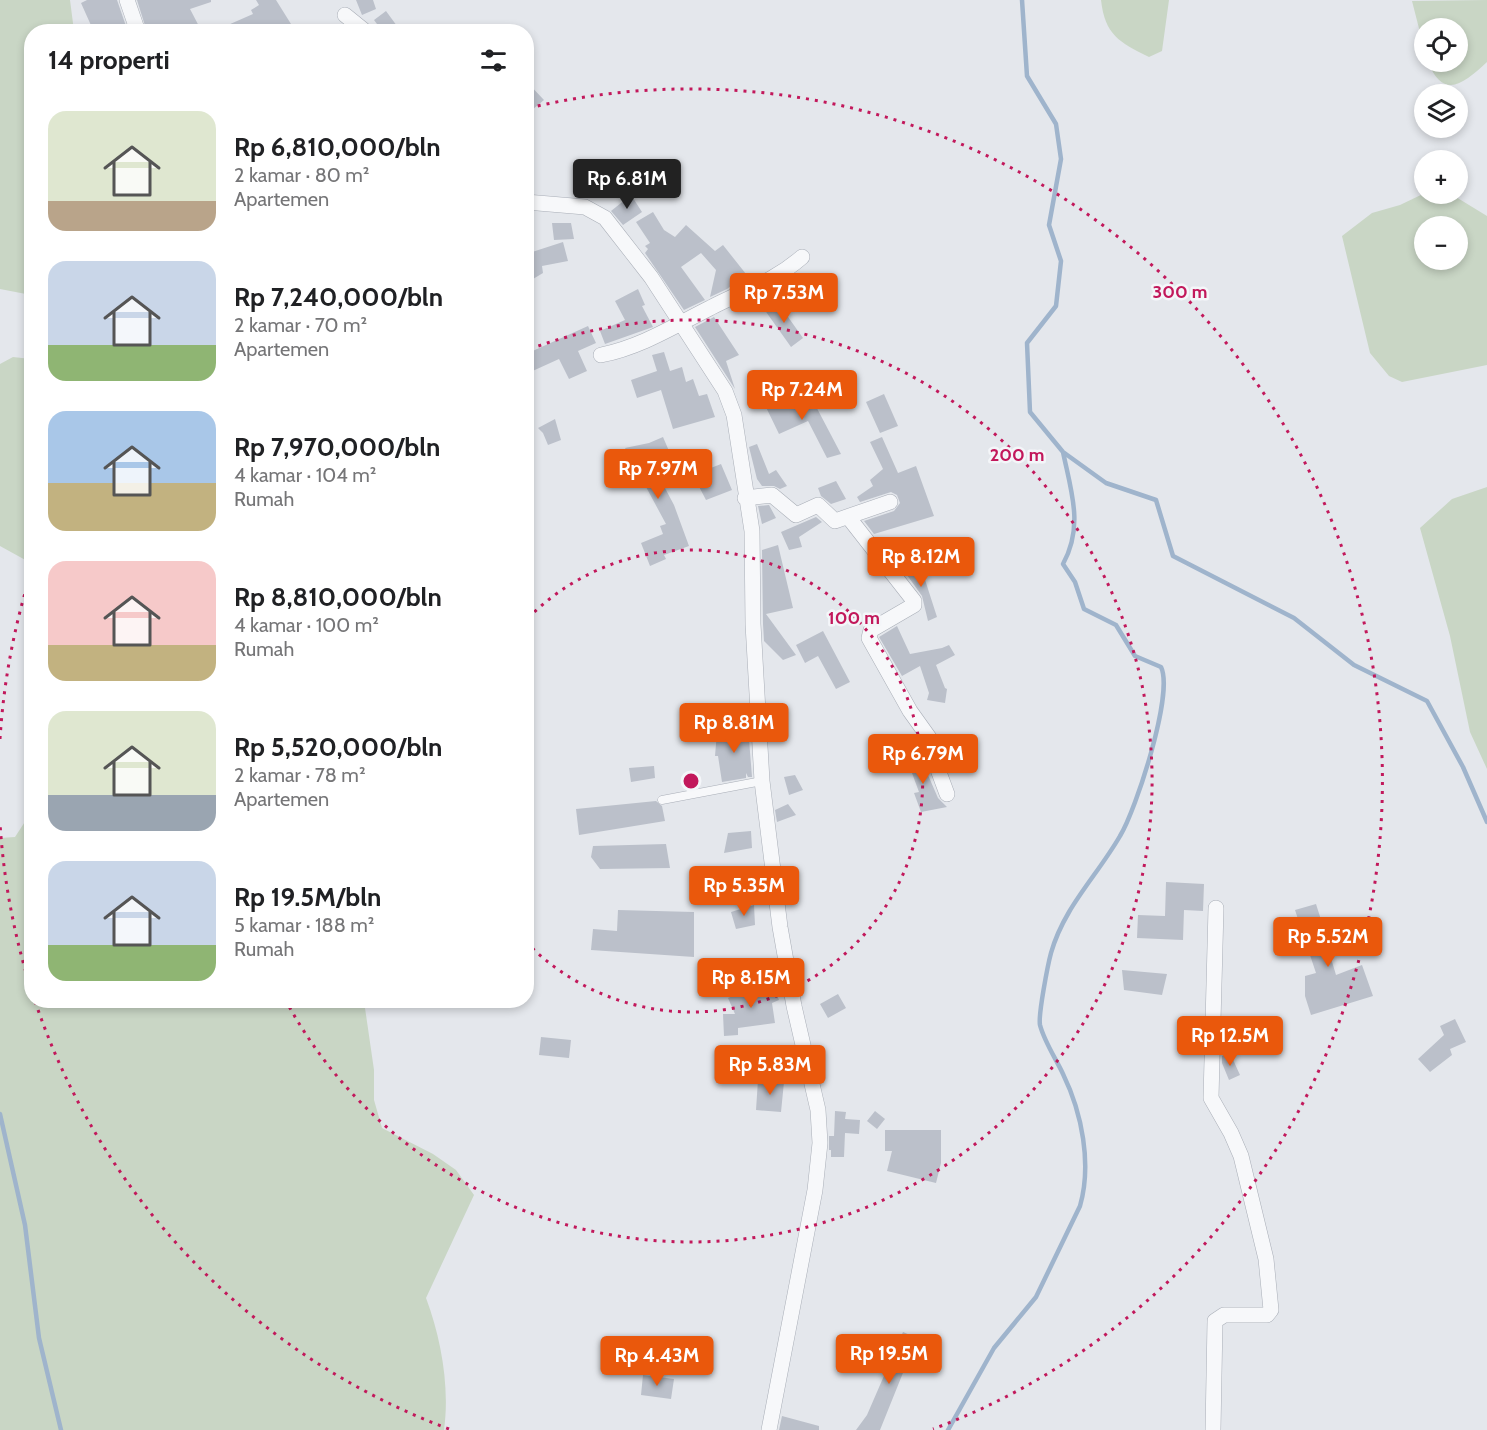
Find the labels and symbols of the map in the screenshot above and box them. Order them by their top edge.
pin: Rp 6.81M [565,159,689,210]
pin: Rp 7.53M [722,273,846,324]
text: 300 m [1153,281,1207,303]
pin: Rp 7.24M [740,370,864,421]
text: 200 m [990,444,1044,466]
pin: Rp 7.97M [596,449,720,500]
pin: Rp 8.12M [859,537,983,588]
text: 100 m [828,607,880,629]
pin: Rp 8.81M [672,703,796,754]
pin: Rp 6.79M [861,734,985,785]
centre of rings [681,771,701,791]
pin: Rp 5.35M [682,866,806,917]
pin: Rp 5.52M [1266,917,1390,968]
pin: Rp 8.15M [689,958,813,1009]
pin: Rp 12.5M [1168,1016,1292,1067]
pin: Rp 5.83M [708,1045,832,1096]
pin: Rp 19.5M [827,1334,951,1385]
pin: Rp 4.43M [595,1336,719,1387]

